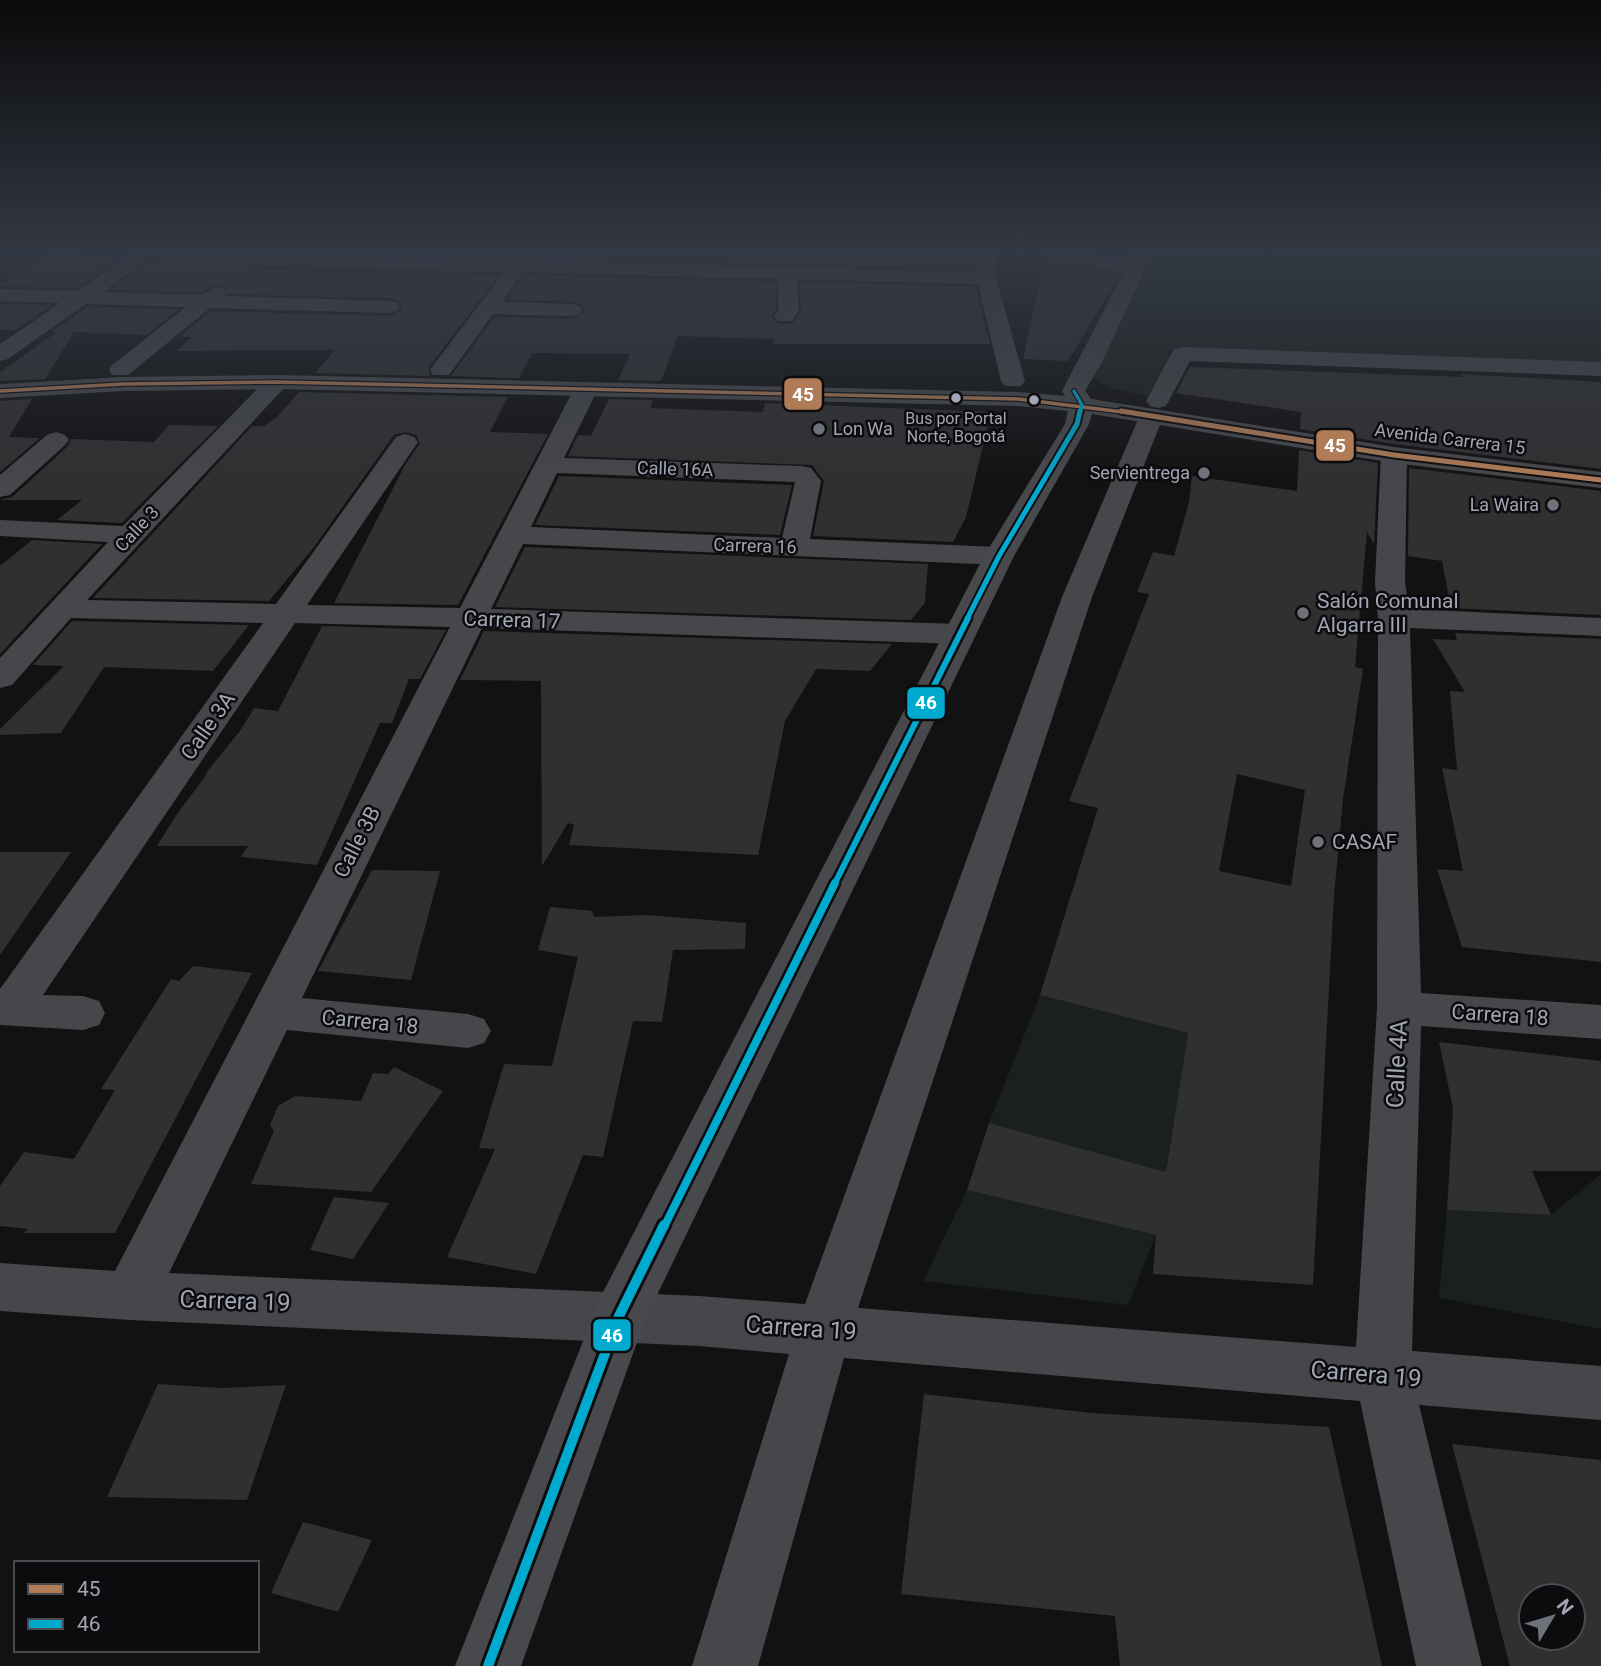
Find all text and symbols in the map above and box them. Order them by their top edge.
line badge: 45 [783,377,823,411]
text: 45 [792,383,814,406]
marker: Bus por Portal Norte, Bogotá [949,391,963,405]
unlabelled marker [1027,393,1041,407]
place label: Bus por Portal Norte, Bogotá [905,409,1007,446]
place label: Lon Wa [833,418,893,439]
street label: Avenida Carrera 15 [1374,419,1527,458]
marker: Lon Wa [811,421,827,437]
line badge: 45 [1315,429,1355,462]
text: 45 [1324,434,1346,457]
street label: Calle 16A [637,457,714,480]
place label: Servientrega [1090,462,1190,483]
marker: Servientrega [1196,465,1212,481]
place label: La Waira [1470,494,1539,515]
marker: La Waira [1545,497,1561,513]
street label: Calle 3 [110,502,163,556]
street label: Carrera 16 [713,534,797,557]
place label: Salón Comunal Algarra III [1317,589,1459,637]
marker: Salón Comunal Algarra III [1295,605,1311,621]
street label: Carrera 17 [463,606,561,634]
line badge: 46 [906,686,946,720]
street label: Calle 3A [176,687,240,764]
text: 46 [915,691,937,714]
street label: Calle 3B [329,802,385,882]
place label: CASAF [1332,830,1397,854]
marker: CASAF [1310,834,1326,850]
street label: Carrera 18 [1451,1000,1549,1030]
street label: Carrera 18 [320,1005,420,1039]
street label: Calle 4A [1381,1019,1413,1109]
street label: Carrera 19 [179,1285,291,1317]
street label: Carrera 19 [745,1310,857,1346]
line badge: 46 [592,1318,632,1352]
text: 46 [601,1324,623,1347]
street label: Carrera 19 [1309,1355,1423,1393]
legend [14,1561,259,1652]
text: 45 [77,1577,101,1601]
north arrow [1517,1582,1587,1652]
text: N [1552,1594,1578,1619]
text: 46 [77,1612,101,1636]

